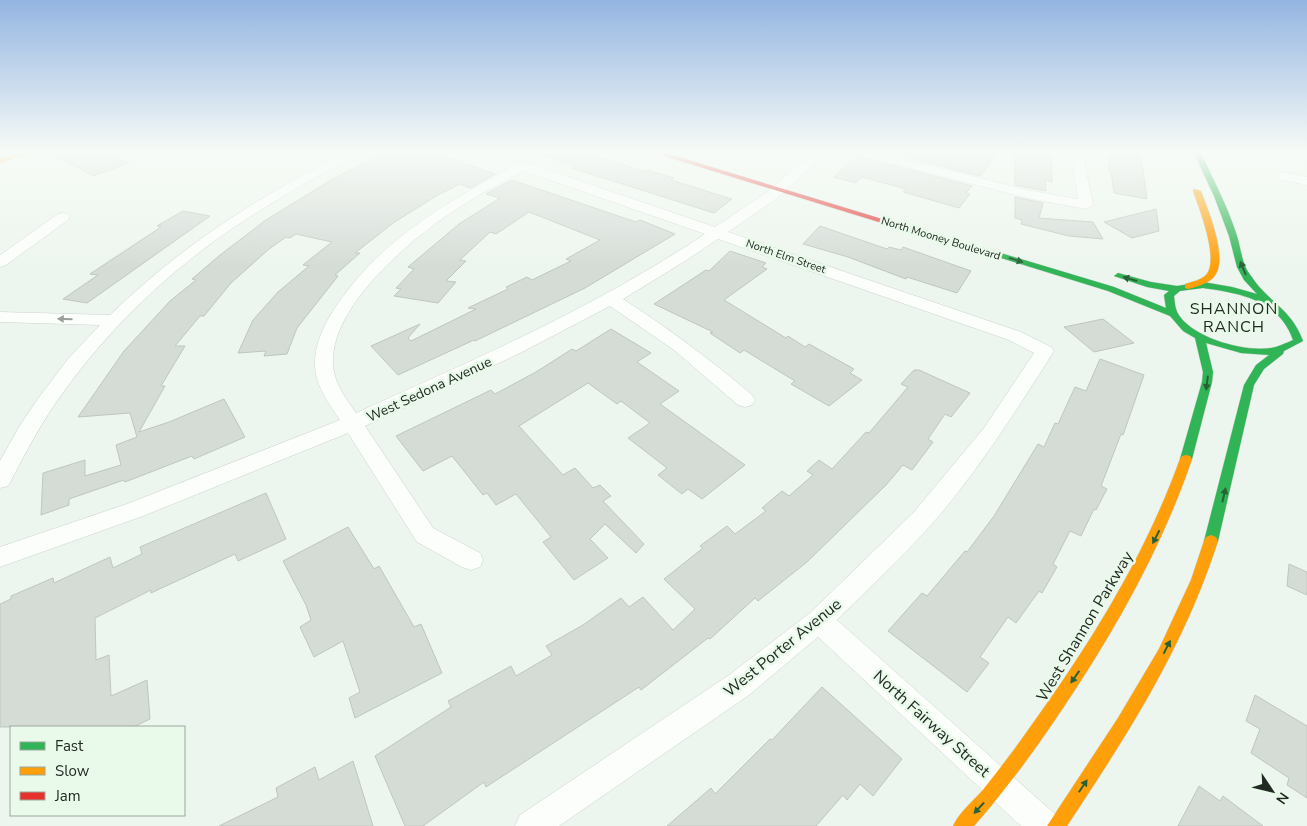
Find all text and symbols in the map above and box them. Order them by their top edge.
street label: North Mooney Boulevard [879,213,1002,264]
street label: North Elm Street [744,236,828,277]
one-way arrow [1009,257,1024,265]
one-way arrow [1239,260,1247,275]
one-way arrow [1122,274,1137,282]
district label: SHANNON RANCH [1190,298,1278,338]
one-way arrow [56,314,72,322]
street label: West Sedona Avenue [364,352,495,427]
one-way arrow [1203,375,1211,391]
one-way arrow [1220,486,1228,502]
one-way arrow [1152,529,1160,544]
street label: West Shannon Parkway [1031,547,1139,706]
street label: West Porter Avenue [719,593,846,702]
one-way arrow [1163,640,1171,654]
street label: North Fairway Street [868,665,995,782]
one-way arrow [1070,670,1080,684]
legend [10,726,185,816]
text: Fast [55,736,84,756]
text: Slow [55,761,90,781]
north arrow [1247,766,1297,816]
one-way arrow [1078,779,1088,792]
text: Jam [54,786,81,806]
text: N [1271,788,1293,808]
one-way arrow [973,801,985,813]

